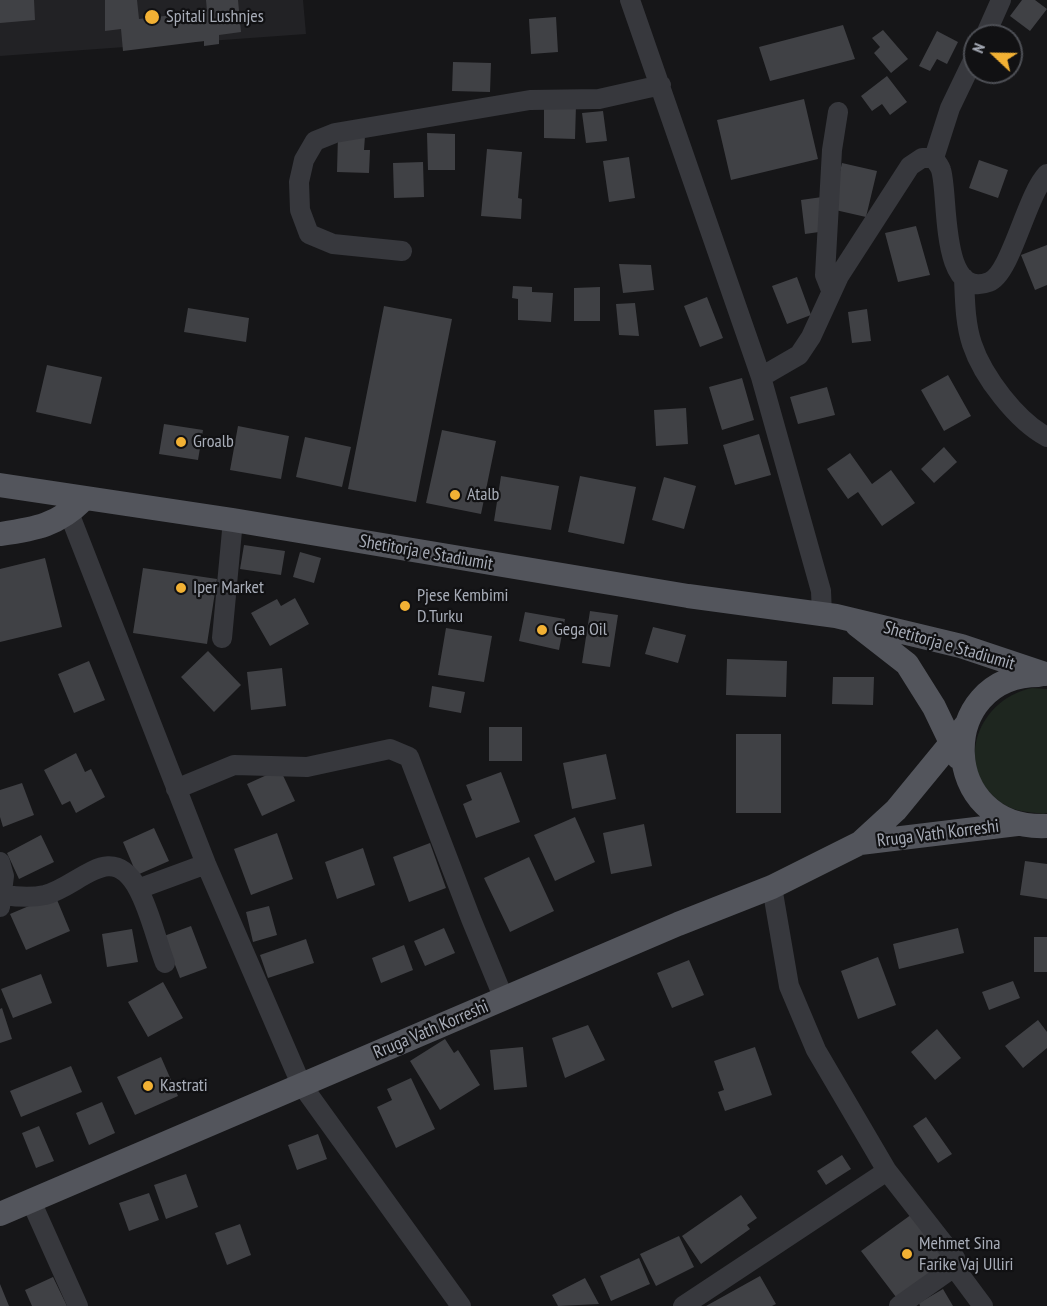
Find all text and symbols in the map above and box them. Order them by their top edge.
place label: Spitali Lushnjes [166,6,264,28]
marker: Spitali Lushnjes [143,8,161,26]
north arrow [963,24,1023,84]
text: N [967,40,989,56]
place label: Groalb [193,431,234,453]
marker: Groalb [174,435,188,449]
place label: Atalb [467,484,499,506]
marker: Atalb [448,488,462,502]
street label: Shetitorja e Stadiumit [357,531,495,575]
place label: Iper Market [193,577,264,599]
marker: Iper Market [174,581,188,595]
place label: Pjese Kembimi D.Turku [417,585,508,628]
marker: Pjese Kembimi D.Turku [398,599,412,613]
street label: Shetitorja e Stadiumit [881,617,1017,675]
place label: Gega Oil [554,619,607,641]
marker: Gega Oil [535,623,549,637]
street label: Rruga Vath Korreshi [876,816,1000,852]
street label: Rruga Vath Korreshi [370,996,492,1064]
place label: Kastrati [160,1075,208,1097]
marker: Kastrati [141,1079,155,1093]
place label: Mehmet Sina Farike Vaj Ulliri [919,1233,1014,1276]
marker: Mehmet Sina Farike Vaj Ulliri [900,1247,914,1261]

